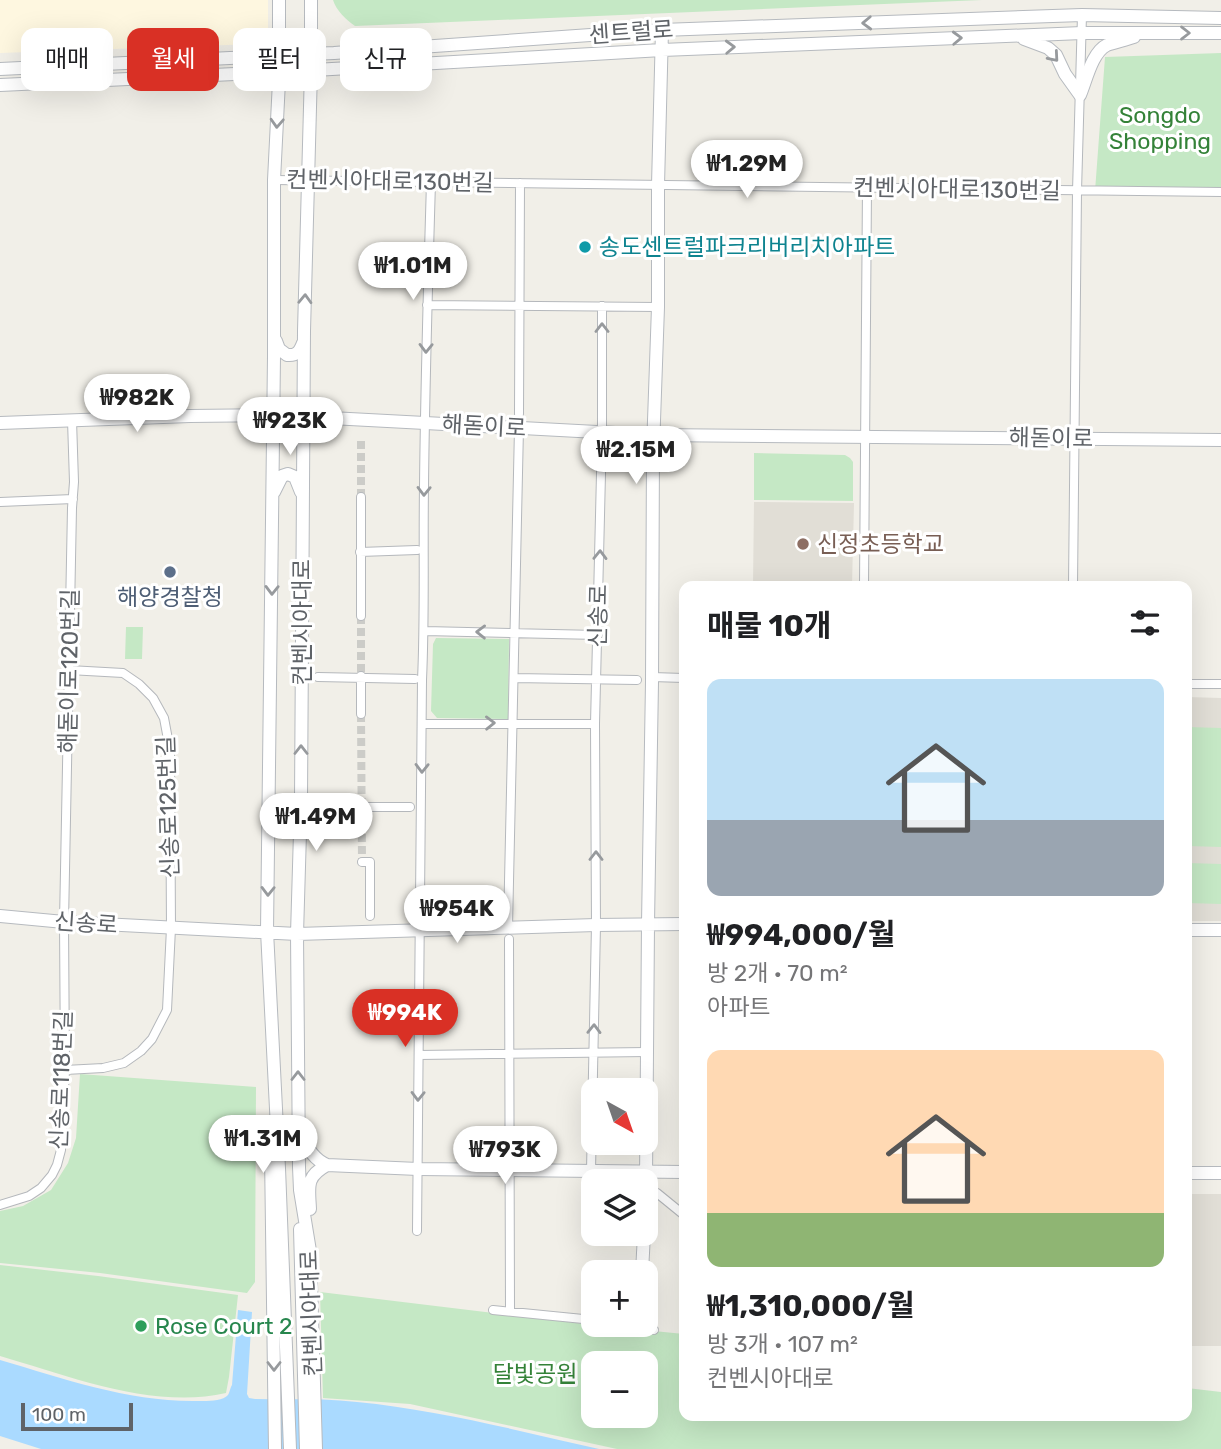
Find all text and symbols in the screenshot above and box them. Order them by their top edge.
street label: 센트럴로 [588,15,674,49]
one-way arrow [862,15,873,30]
one-way arrow [1180,25,1191,41]
chip: 매매 [21,28,113,91]
chip: 월세 [127,28,219,91]
chip: 필터 [233,28,326,91]
chip: 신규 [340,28,432,91]
one-way arrow [952,30,963,45]
one-way arrow [725,39,736,54]
one-way arrow [1046,49,1058,62]
park label: Songdo Shopping [1109,101,1211,155]
one-way arrow [270,118,285,129]
pin: ₩1.29M [690,140,804,200]
text: ₩1.29M [707,149,787,177]
street label: 컨벤시아대로130번길 [286,165,494,197]
street label: 컨벤시아대로130번길 [853,173,1061,205]
place label: 송도센트럴파크리버리치아파트 [599,233,895,261]
marker: 송도센트럴파크리버리치아파트 [577,239,593,255]
pin: ₩1.01M [356,243,470,302]
text: ₩1.01M [374,251,452,279]
one-way arrow [298,293,313,304]
one-way arrow [594,322,610,333]
one-way arrow [419,343,434,354]
pin: ₩982K [88,374,186,434]
text: ₩982K [100,383,174,411]
pin: ₩923K [241,398,339,457]
text: ₩923K [253,406,327,434]
street label: 해돋이로 [441,410,527,442]
street label: 해돋이로 [1008,423,1094,453]
pin: ₩2.15M [579,426,693,486]
text: ₩2.15M [597,435,675,463]
one-way arrow [416,487,432,497]
place label: 신정초등학교 [817,530,944,558]
marker: 신정초등학교 [795,536,811,552]
one-way arrow [592,550,608,560]
street label: 컨벤시아대로 [288,559,316,685]
marker: 해양경찰청 [162,564,178,580]
place label: 해양경찰청 [117,583,223,611]
street label: 신송로 [583,584,613,648]
one-way arrow [264,585,280,596]
street label: 해돋이로120번길 [54,588,84,754]
icon: filters [1126,604,1164,642]
text: 매물 10개 [707,608,832,644]
one-way arrow [475,624,486,640]
one-way arrow [486,715,496,731]
icon: home [873,725,999,851]
street label: 신송로125번길 [152,735,184,879]
one-way arrow [293,744,309,755]
one-way arrow [414,763,429,774]
pin: ₩1.49M [259,794,373,853]
text: ₩1.49M [276,802,356,830]
one-way arrow [588,851,604,861]
one-way arrow [260,886,276,897]
pin: ₩954K [408,886,506,945]
text: ₩954K [420,894,494,922]
street label: 신송로 [53,907,119,939]
text: ₩994,000/월 [707,917,895,953]
text: 방 2개 · 70 m² [707,959,848,987]
pin: ₩994K [356,990,454,1049]
text: 아파트 [707,993,770,1021]
text: ₩994K [368,998,442,1026]
street label: 신송로118번길 [45,1009,77,1151]
one-way arrow [586,1023,602,1034]
one-way arrow [290,1070,306,1080]
north arrow [581,1078,658,1155]
map controls [581,1078,658,1428]
one-way arrow [411,1091,426,1102]
icon: home [873,1096,999,1222]
pin: ₩1.31M [206,1116,320,1175]
text: ₩1.31M [225,1124,301,1152]
pin: ₩793K [456,1126,554,1186]
text: ₩793K [469,1135,541,1163]
button: layers [581,1169,658,1246]
street label: 컨벤시아대로 [295,1249,327,1377]
button: + [581,1260,658,1337]
text: ₩1,310,000/월 [707,1288,915,1324]
place label: Rose Court 2 [155,1312,293,1340]
marker: Rose Court 2 [133,1318,149,1334]
text: 방 3개 · 107 m² [707,1330,858,1358]
button: − [581,1351,658,1428]
park label: 달빛공원 [493,1360,577,1388]
one-way arrow [266,1361,282,1372]
text: 컨벤시아대로 [707,1364,834,1392]
scale bar [21,1400,133,1432]
text: 100 m [32,1403,86,1426]

